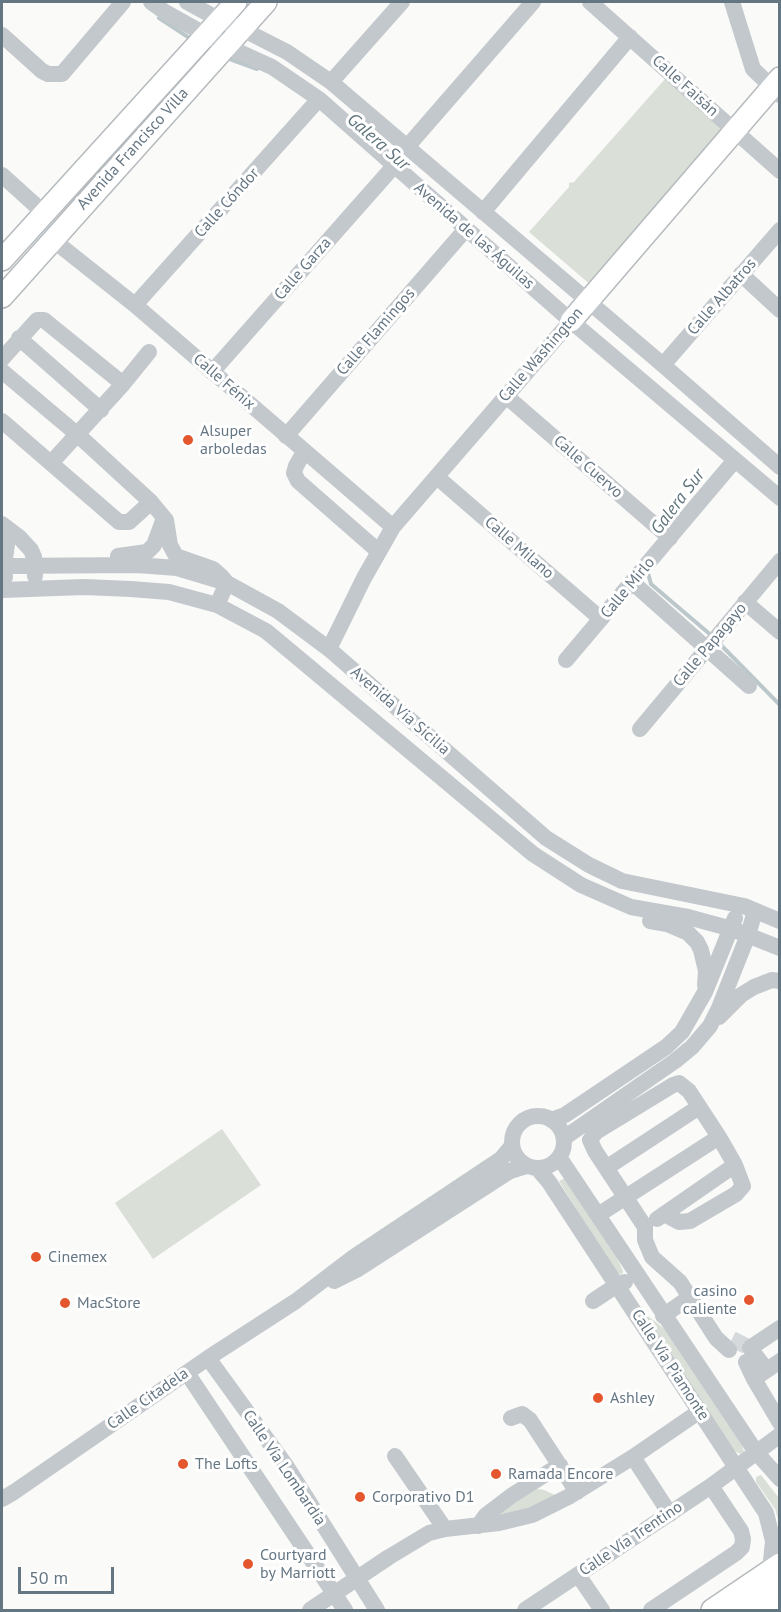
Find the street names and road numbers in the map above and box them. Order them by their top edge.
street label: Calle Faisán [648,51,722,121]
street label: Avenida Francisco Villa [73,84,193,214]
street label: Calle Cóndor [191,164,263,242]
street label: Avenida de las Águilas [410,179,538,293]
street label: Calle Garza [271,234,335,304]
street label: Calle Albatros [683,255,761,339]
street label: Calle Flamingos [333,284,419,380]
street label: Calle Washington [495,304,587,406]
street label: Calle Fénix [189,350,259,414]
street label: Calle Cuervo [549,432,627,502]
street label: Calle Milano [480,513,558,583]
street label: Calle Mirlo [597,553,659,623]
street label: Calle Papagayo [669,599,751,691]
street label: Avenida Via Sicilia [346,663,454,759]
street label: Calle Vía Piamonte [627,1306,713,1424]
street label: Calle Citadela [104,1364,192,1434]
street label: Calle Vía Lombardía [238,1407,330,1529]
street label: Calle Vía Trentino [576,1498,686,1580]

